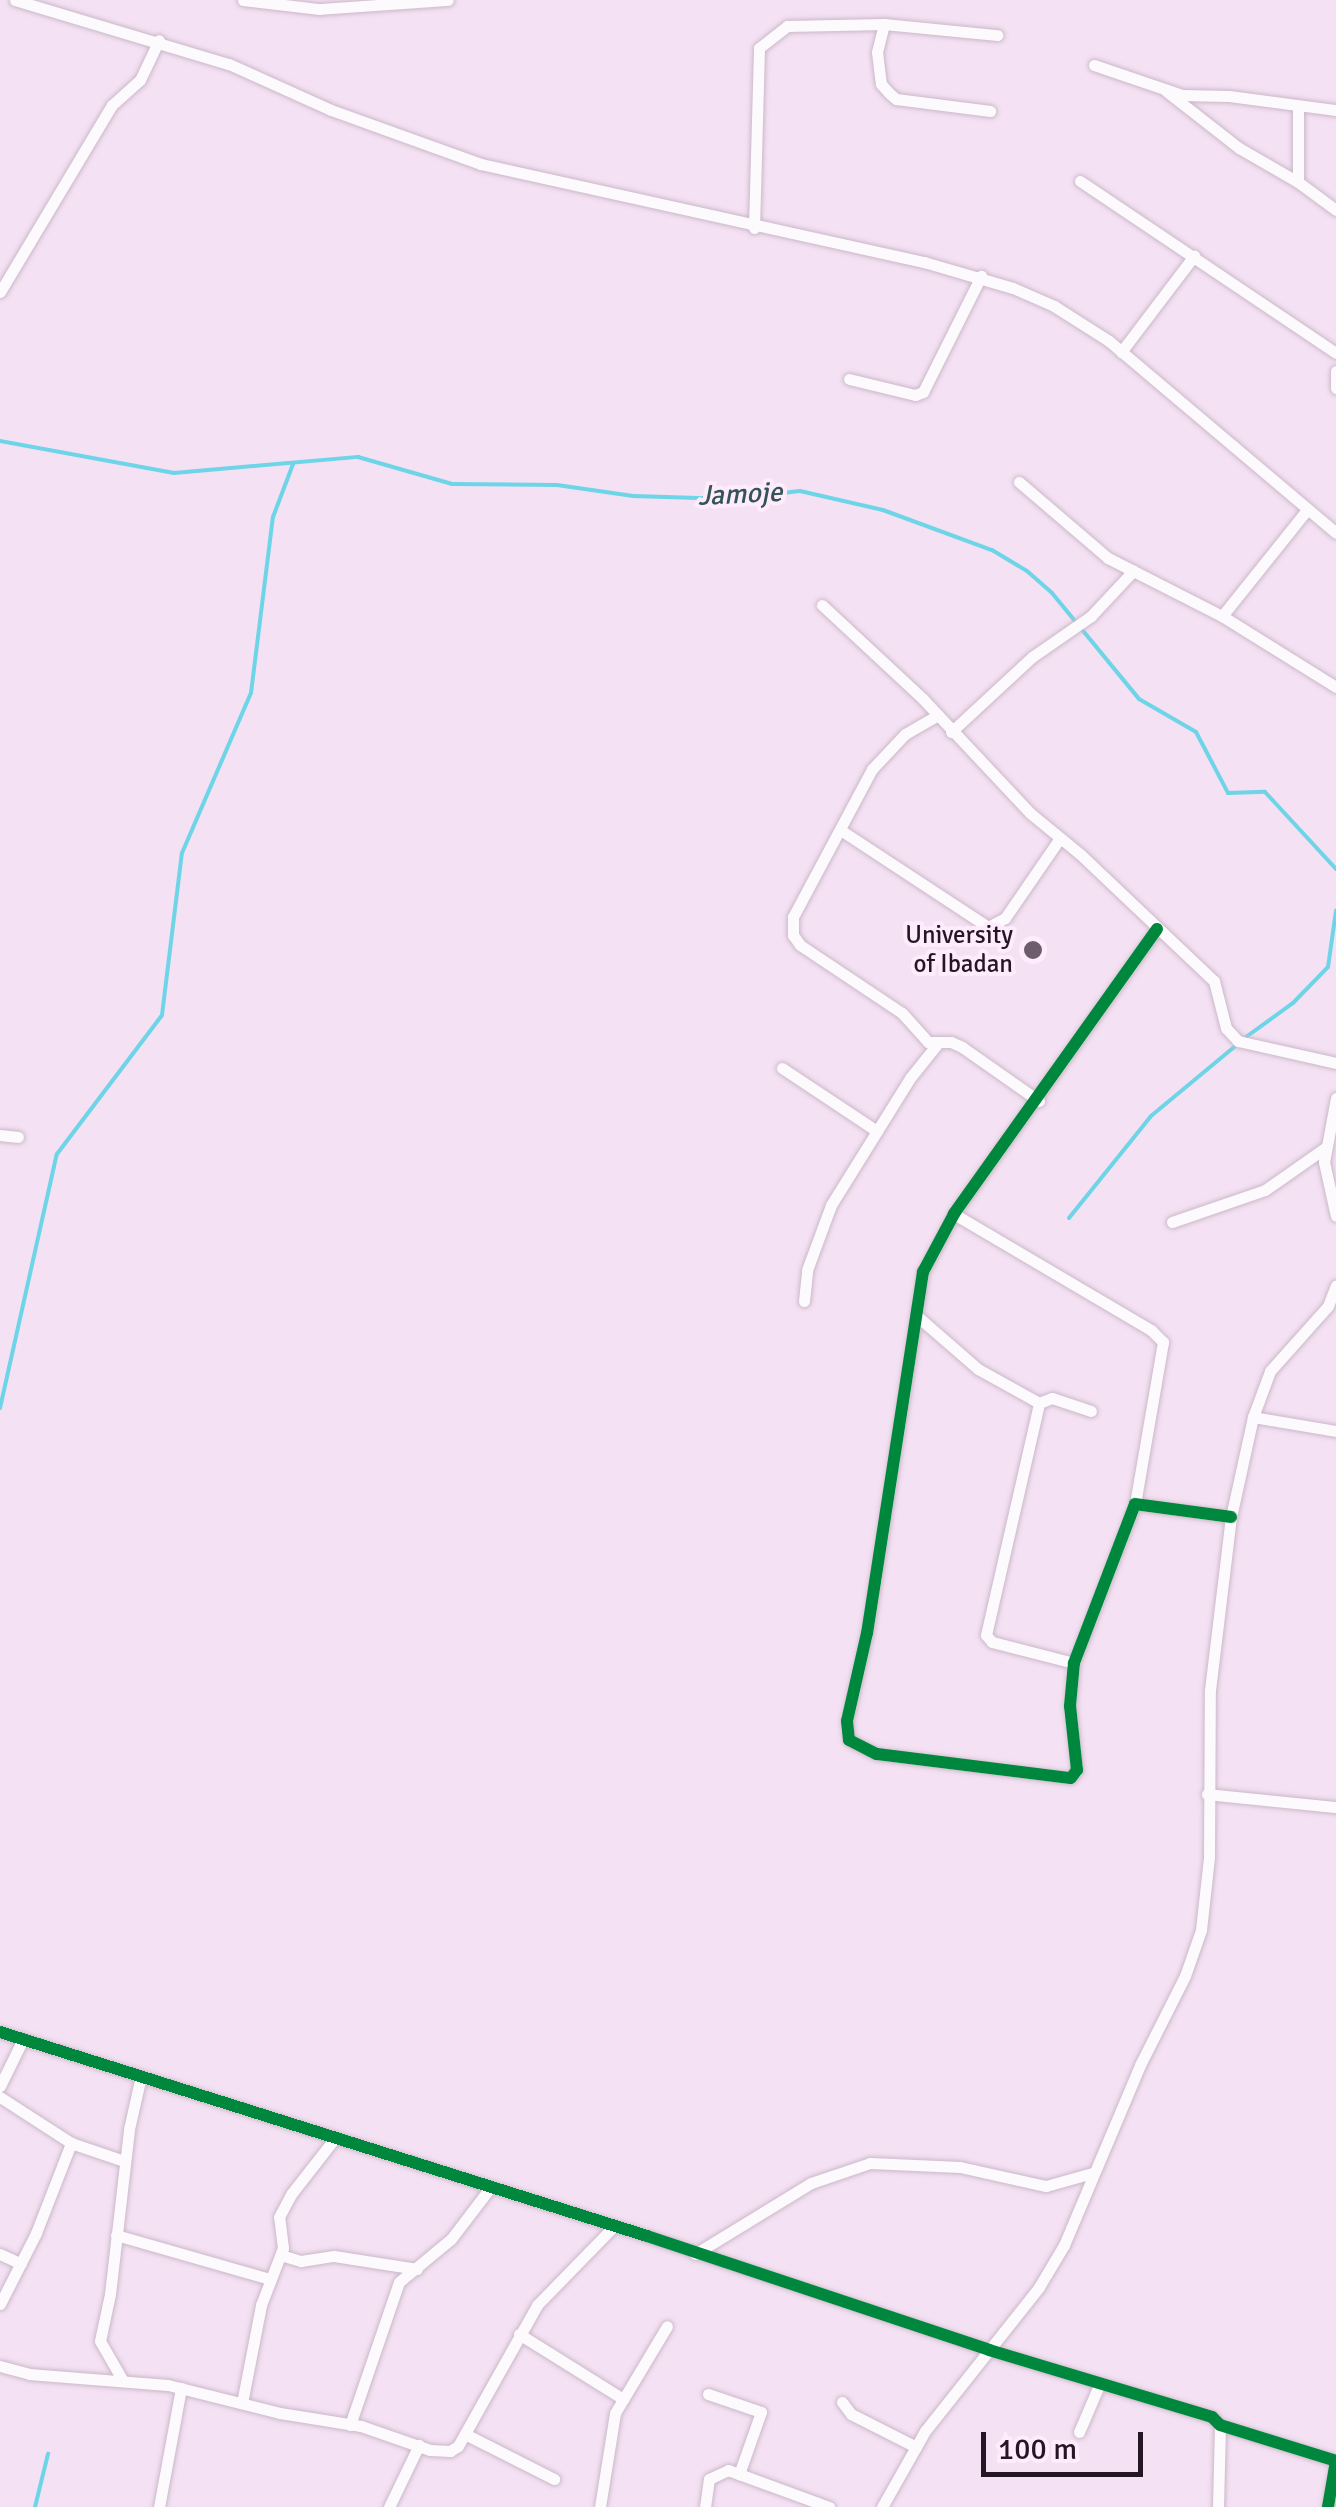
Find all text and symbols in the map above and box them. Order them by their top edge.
water label: Jamoje [697,475,783,513]
place label: University of Ibadan [905,921,1013,980]
marker: University of Ibadan [1022,939,1044,961]
scale bar [986,2412,1148,2474]
text: 100 m [998,2431,1077,2468]

